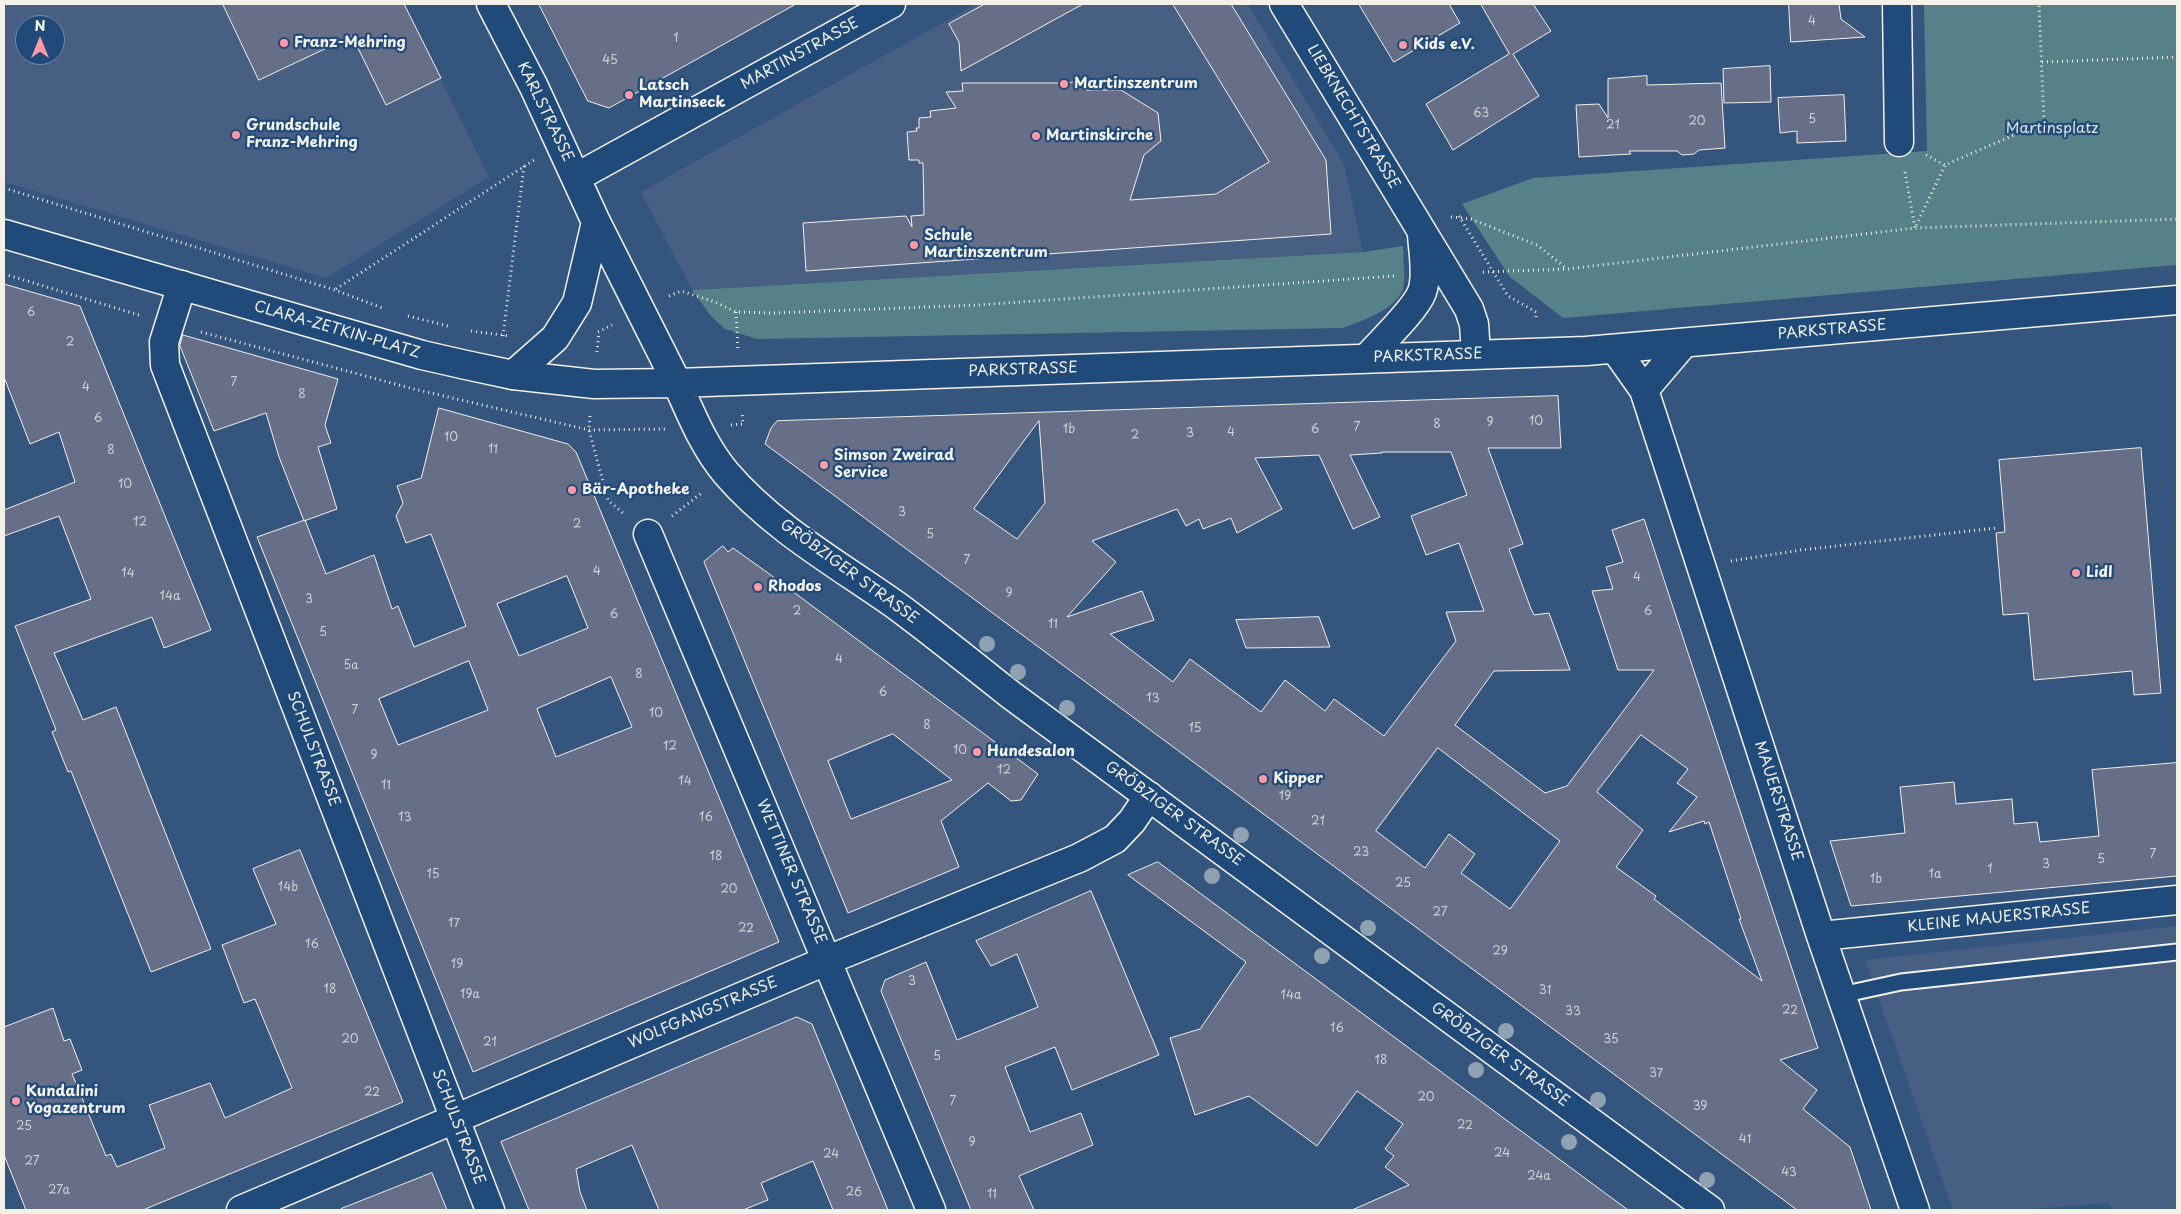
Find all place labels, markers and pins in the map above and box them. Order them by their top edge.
place label: Franz-Mehring [294,34,406,52]
place label: Kids e.V. [1413,36,1475,54]
marker: Franz-Mehring [278,37,290,49]
marker: Kids e.V. [1397,39,1409,51]
place label: Martinszentrum [1074,75,1198,93]
place label: Latsch Martinseck [639,77,726,112]
marker: Martinszentrum [1058,78,1070,90]
marker: Latsch Martinseck [623,89,635,101]
place label: Grundschule Franz-Mehring [246,117,358,152]
place label: Martinskirche [1046,127,1153,145]
marker: Grundschule Franz-Mehring [230,129,242,141]
marker: Martinskirche [1030,130,1042,142]
place label: Schule Martinszentrum [924,227,1048,262]
marker: Schule Martinszentrum [908,239,920,251]
place label: Simson Zweirad Service [834,447,954,482]
marker: Simson Zweirad Service [818,459,830,471]
place label: Bär-Apotheke [582,481,690,499]
marker: Bär-Apotheke [566,484,578,496]
place label: Lidl [2086,564,2113,582]
marker: Lidl [2070,567,2082,579]
place label: Rhodos [768,578,821,596]
marker: Rhodos [752,581,764,593]
place label: Hundesalon [987,743,1075,761]
marker: Hundesalon [971,746,983,758]
place label: Kipper [1273,770,1323,788]
marker: Kipper [1257,773,1269,785]
place label: Kundalini Yogazentrum [26,1083,125,1118]
marker: Kundalini Yogazentrum [10,1095,22,1107]

